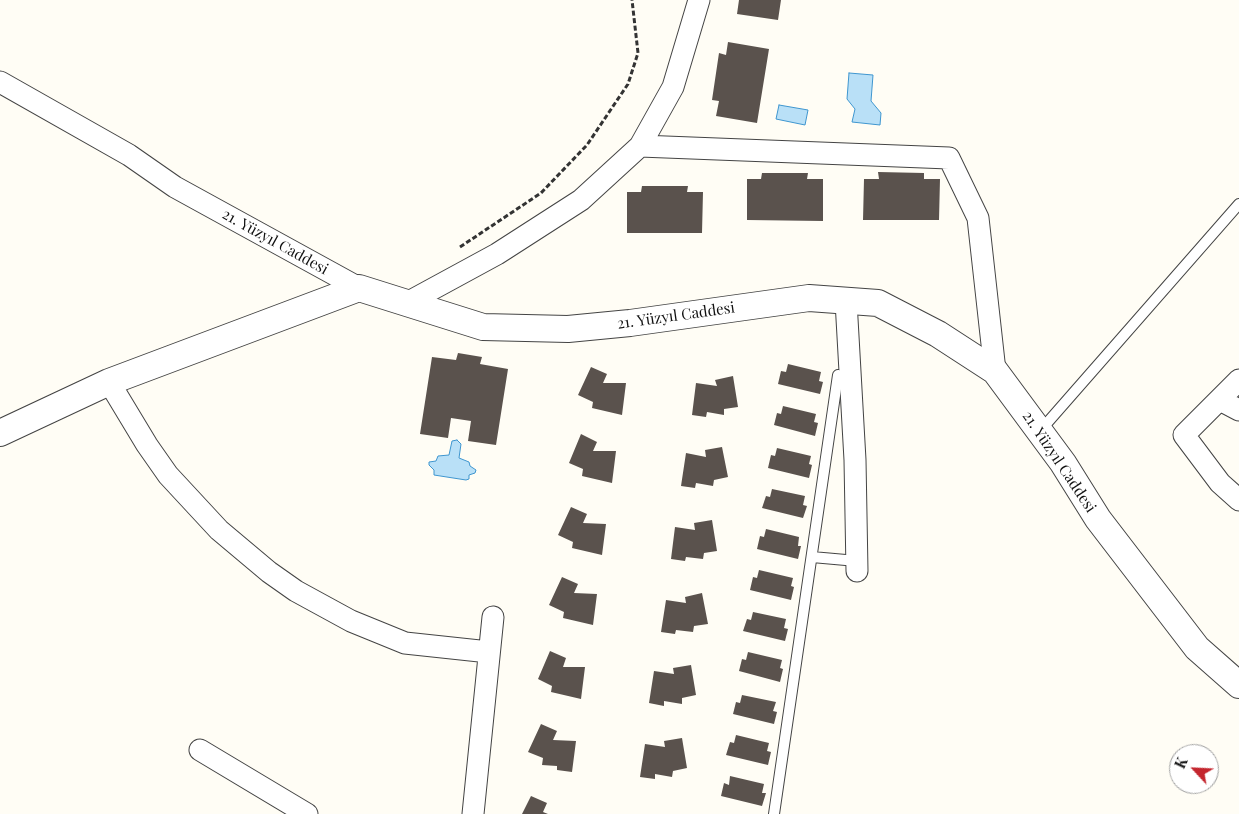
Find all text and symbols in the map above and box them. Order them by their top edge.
street label: 21. Yüzyıl Caddesi [219,205,331,279]
street label: 21. Yüzyıl Caddesi [616,299,736,333]
street label: 21. Yüzyıl Caddesi [1018,408,1100,516]
north arrow [1169,744,1219,794]
text: K [1170,754,1192,771]

